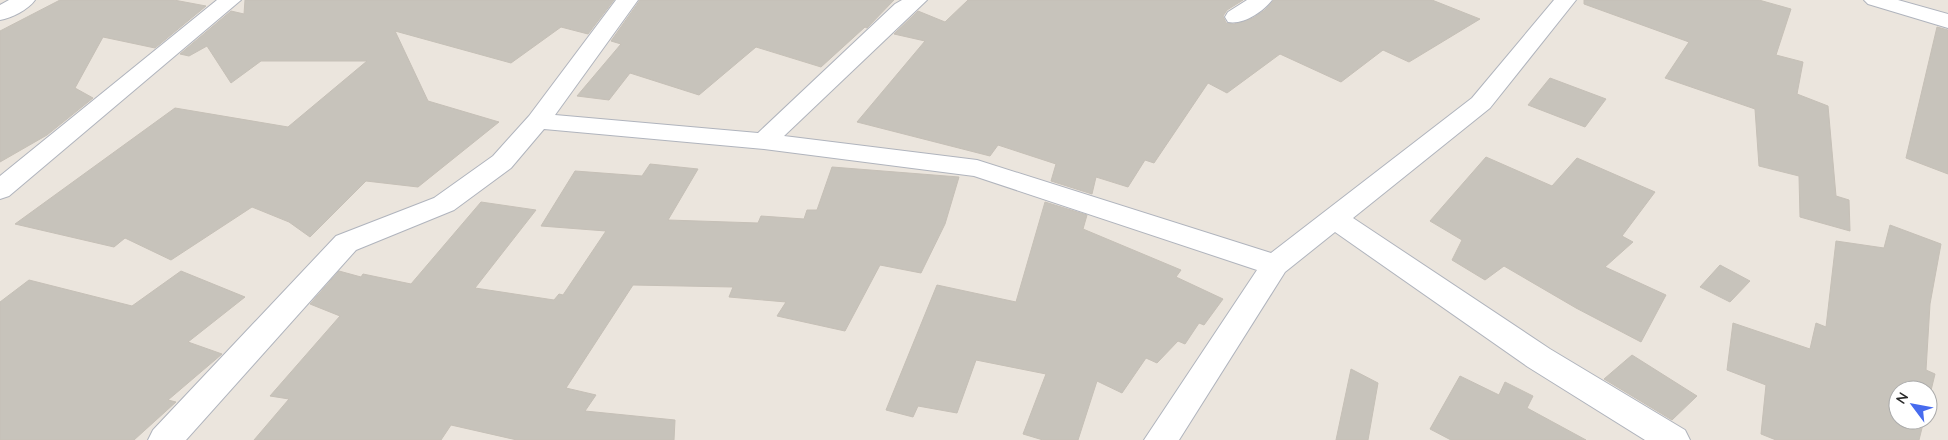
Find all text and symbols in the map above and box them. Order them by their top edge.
north arrow [1888,380,1938,430]
text: N [1892,389,1912,407]

